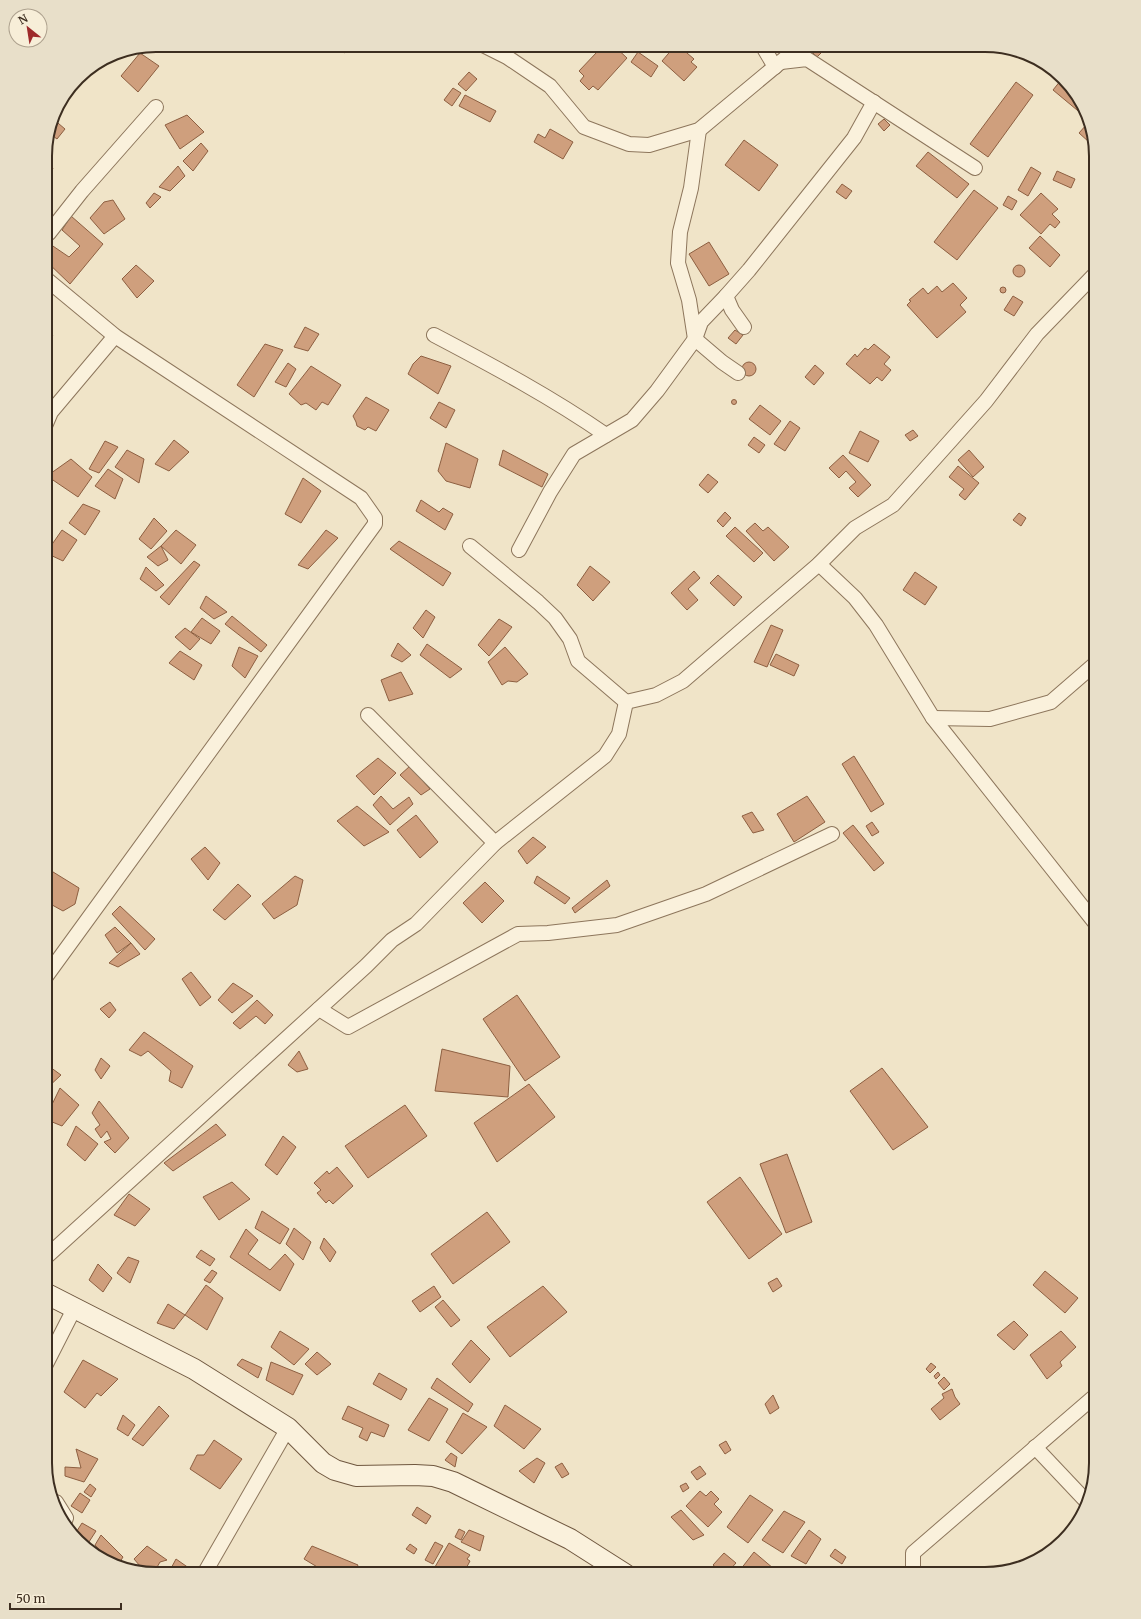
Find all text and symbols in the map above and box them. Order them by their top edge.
north arrow [8,8,48,48]
text: N [16,11,31,28]
scale bar [10,1585,121,1611]
text: 50 m [16,1591,45,1606]

